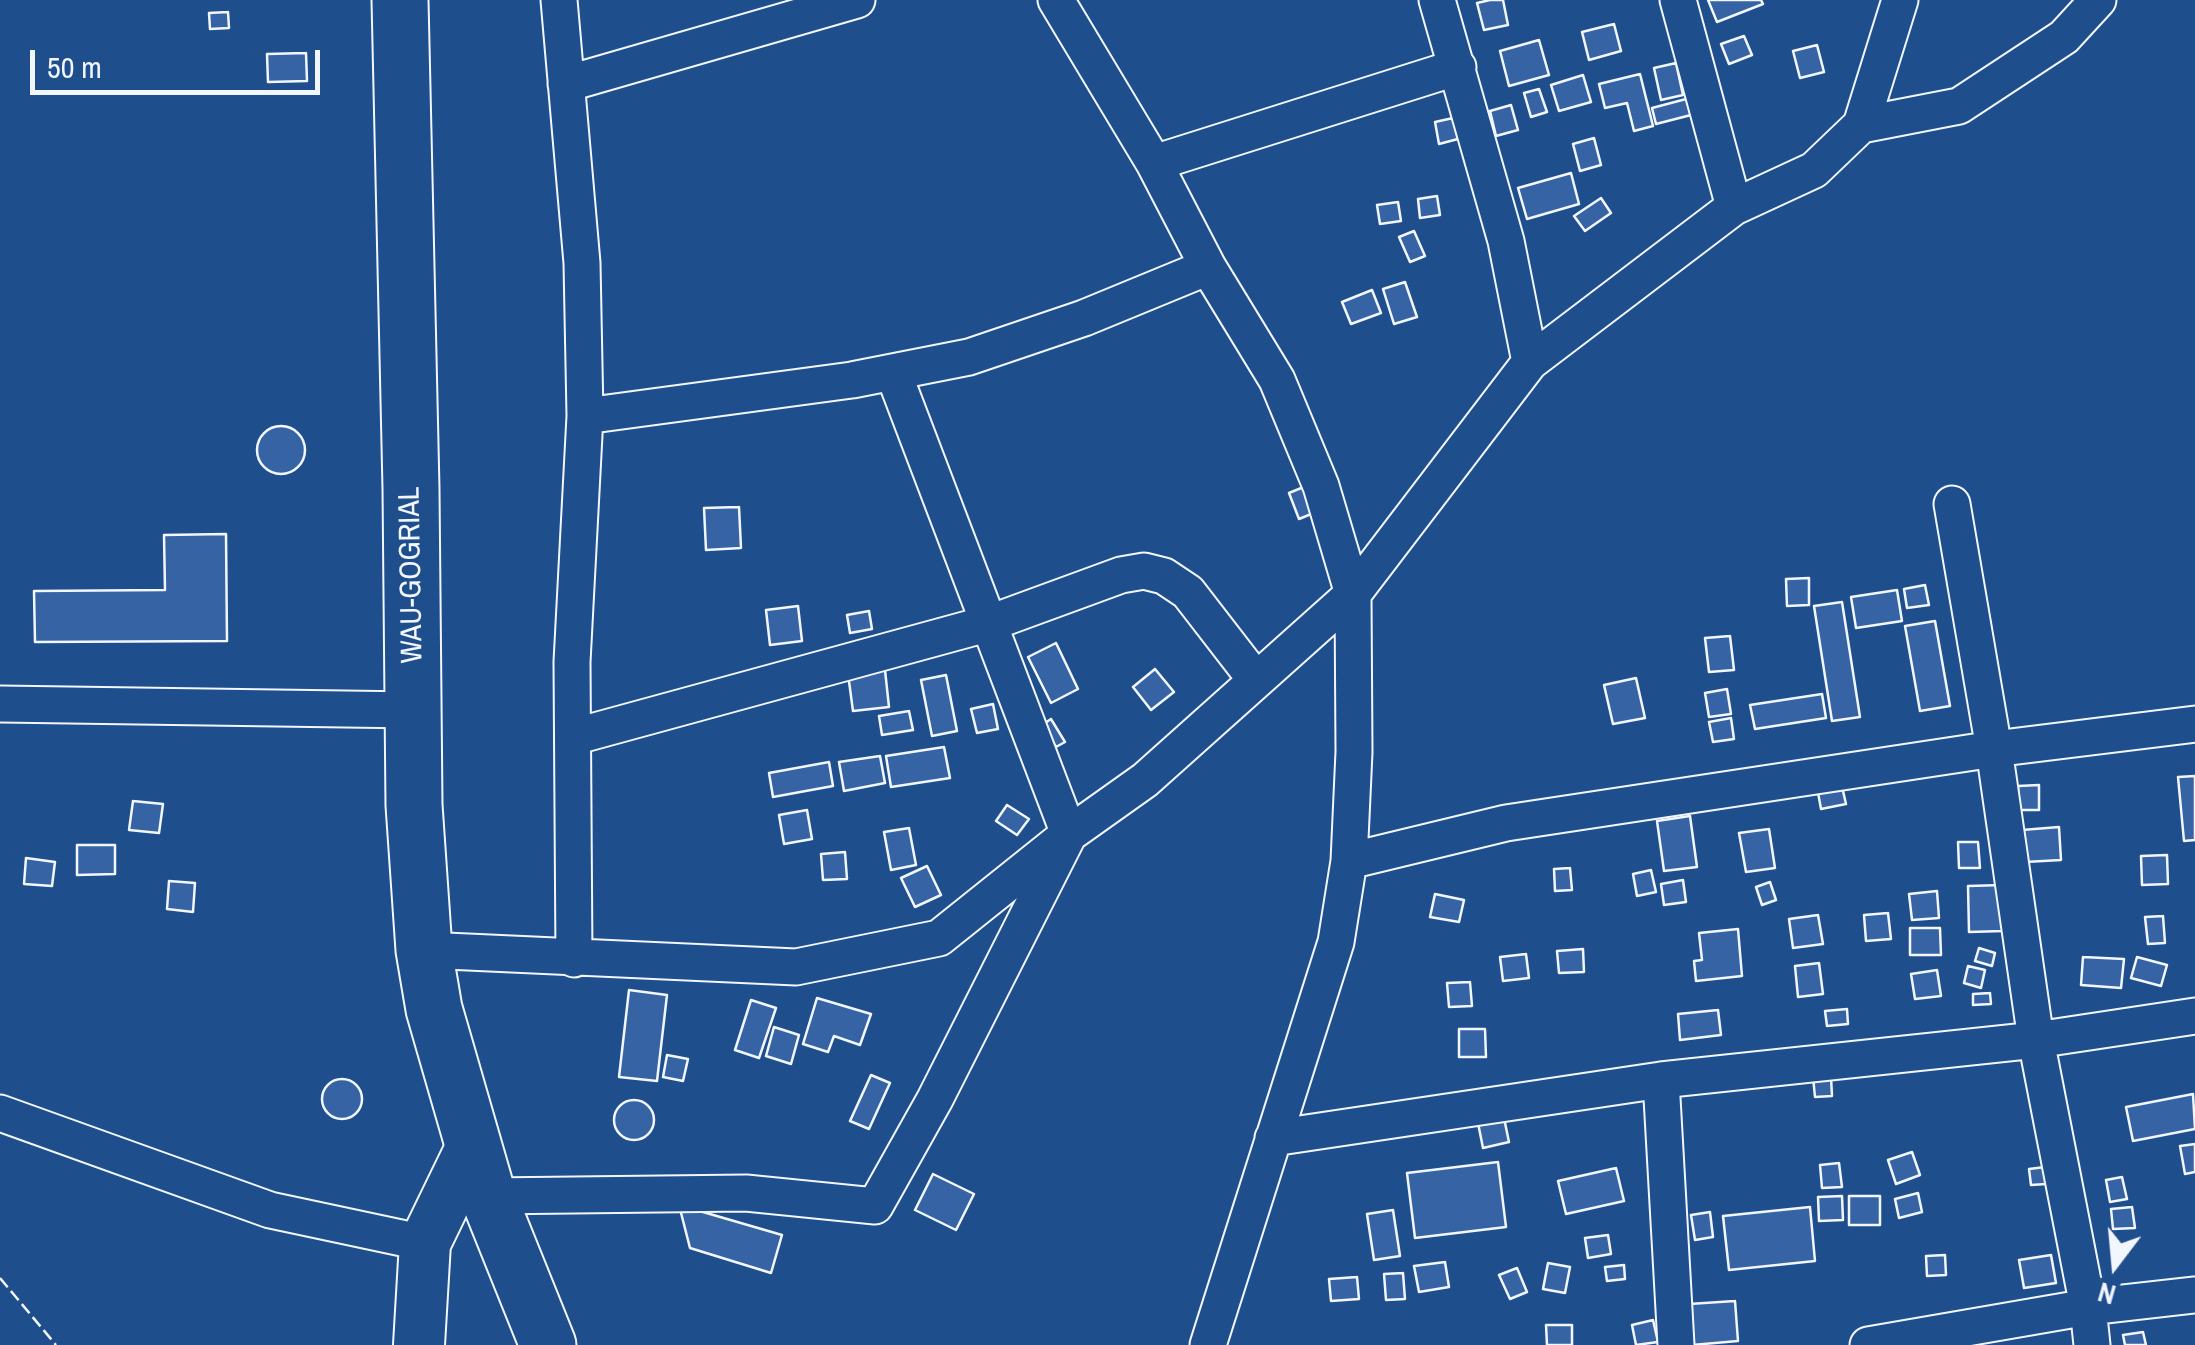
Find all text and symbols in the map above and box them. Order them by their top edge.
scale bar [35,30,325,92]
text: 50 m [47,47,102,87]
street label: WAU-GOGRIAL [392,486,432,664]
north arrow [2065,1215,2165,1315]
text: N [2094,1273,2120,1314]

